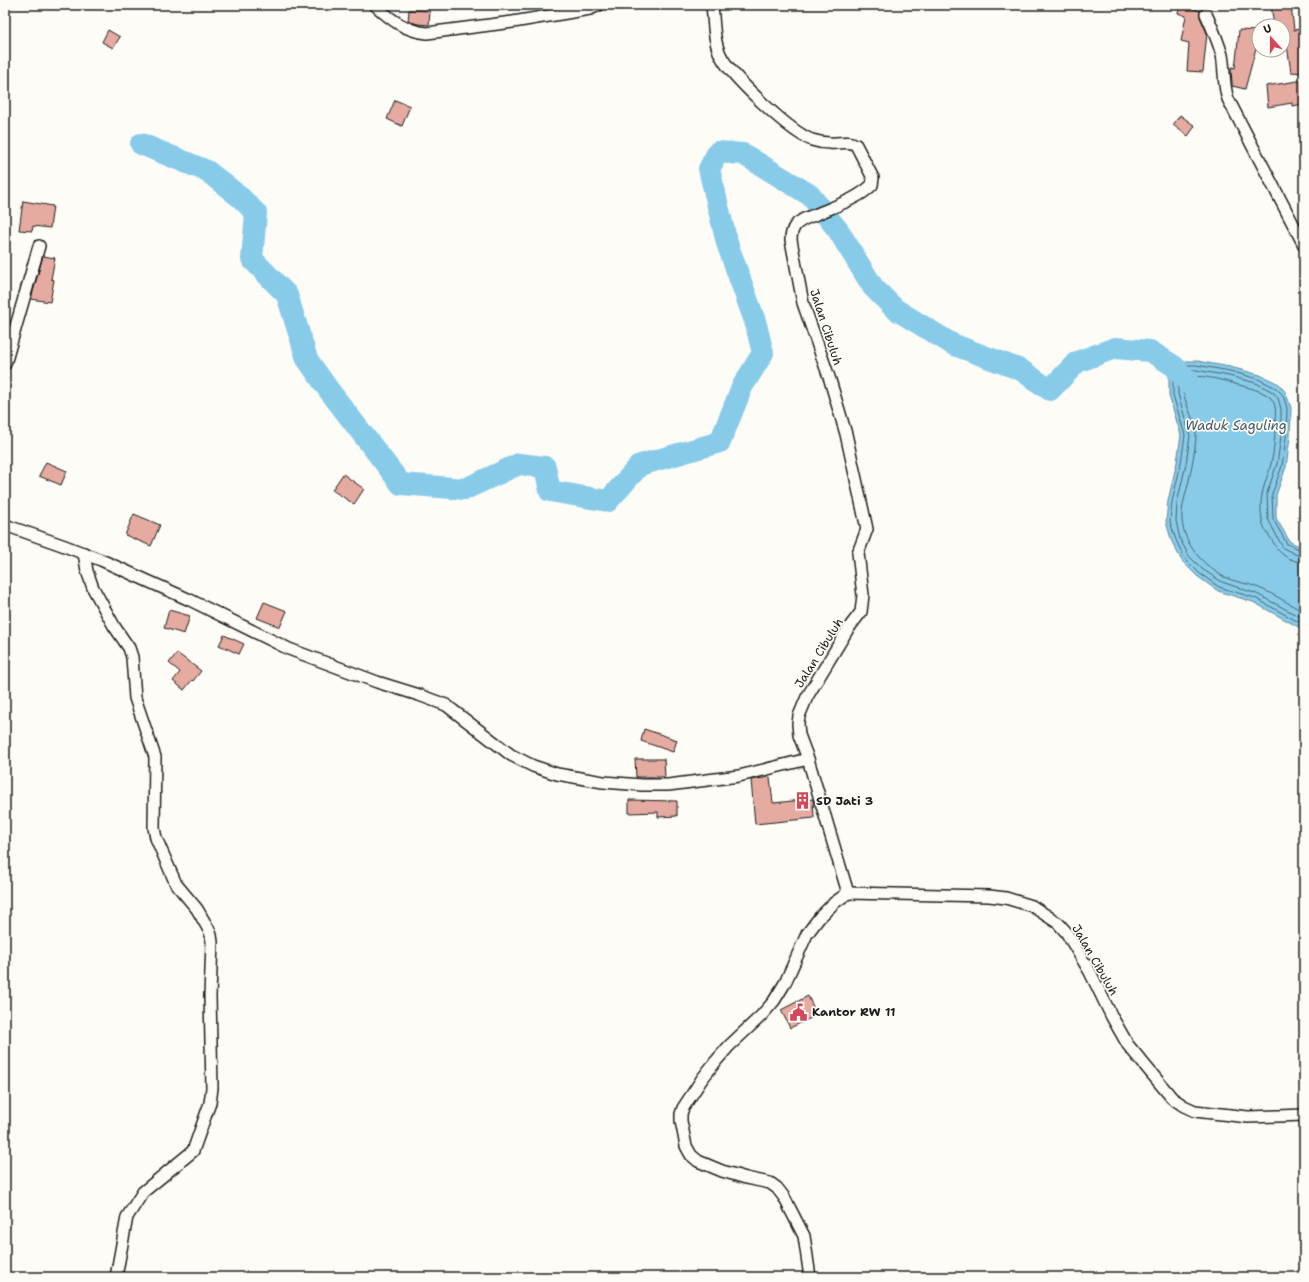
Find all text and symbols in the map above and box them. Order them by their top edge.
north arrow [1251,18,1291,58]
text: U [1261,21,1274,37]
street label: Jalan Cibuluh [806,287,846,367]
water label: Waduk Saguling [1185,417,1287,434]
street label: Jalan Cibuluh [791,615,847,691]
building icon: SD Jati 3 [793,791,813,811]
place label: SD Jati 3 [816,793,873,809]
street label: Jalan Cibuluh [1068,922,1122,998]
public building icon: Kantor RW 11 [789,1002,809,1022]
place label: Kantor RW 11 [812,1004,896,1020]

